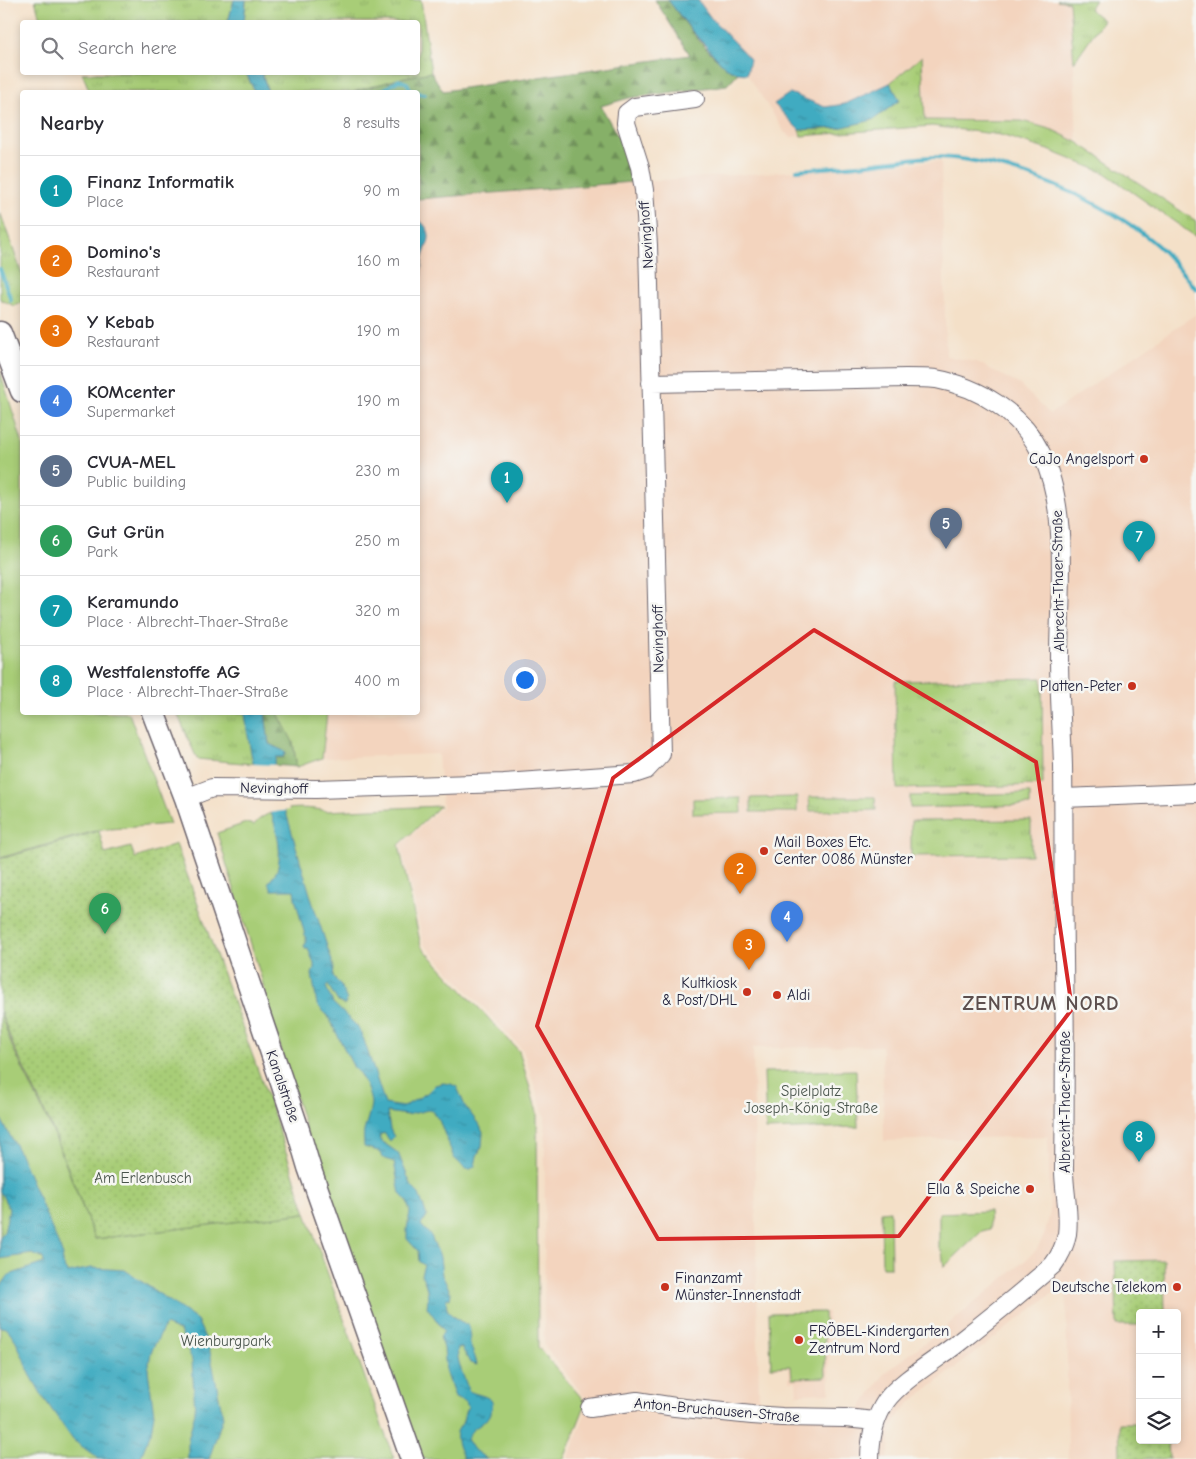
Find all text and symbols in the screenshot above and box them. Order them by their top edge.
search box [20,20,420,75]
icon: search [38,34,66,62]
text: Search here [78,37,177,59]
text: Nearby [40,111,104,135]
text: 8 results [343,114,400,132]
text: Finanz Informatik [87,171,234,193]
text: 1 [53,182,59,200]
text: 90 m [363,182,400,200]
text: Place [87,193,123,211]
street label: Nevinghoff [635,200,657,269]
text: Domino's [87,241,161,263]
text: 2 [52,252,60,270]
text: 160 m [357,252,400,270]
text: Restaurant [87,263,159,281]
text: Y Kebab [87,311,154,333]
text: 3 [52,322,60,340]
text: 190 m [357,322,400,340]
text: Restaurant [87,333,159,351]
text: KOMcenter [87,381,175,403]
text: 4 [52,392,60,410]
text: 190 m [357,392,400,410]
text: Supermarket [87,403,175,421]
place label: CaJo Angelsport [1029,450,1135,468]
text: CVUA-MEL [87,451,176,473]
marker: CaJo Angelsport [1138,453,1150,465]
text: 5 [52,462,60,480]
text: 230 m [355,462,400,480]
pin: 1 [491,462,523,503]
text: Public building [87,473,186,491]
pin: 5 [930,508,962,549]
street label: Albrecht-Thaer-Straße [1048,509,1068,652]
text: Gut Grün [87,521,164,543]
pin: 7 [1123,521,1155,562]
text: 6 [52,532,60,550]
text: 250 m [355,532,400,550]
text: Park [87,543,118,561]
text: Keramundo [87,591,179,613]
text: 7 [52,602,60,620]
text: 320 m [355,602,400,620]
street label: Nevinghoff [648,604,668,673]
text: Place · Albrecht-Thaer-Straße [87,613,288,631]
text: Westfalenstoffe AG [87,661,240,683]
your location [512,667,538,693]
text: 8 [52,672,60,690]
text: 400 m [354,672,400,690]
place label: Platten-Peter [1040,677,1122,695]
marker: Platten-Peter [1126,680,1138,692]
text: Place · Albrecht-Thaer-Straße [87,683,288,701]
street label: Nevinghoff [240,778,309,798]
place label: Mail Boxes Etc. Center 0086 Münster [774,833,913,868]
marker: Mail Boxes Etc. Center 0086 Münster [758,845,770,857]
pin: 2 [724,853,756,894]
pin: 6 [89,893,121,934]
pin: 4 [771,901,803,942]
pin: 3 [733,929,765,970]
place label: Kultkiosk & Post/DHL [662,974,738,1009]
marker: Kultkiosk & Post/DHL [741,986,753,998]
place label: Aldi [787,986,810,1004]
marker: Aldi [771,989,783,1001]
district label: ZENTRUM NORD [962,992,1120,1015]
street label: Albrecht-Thaer-Straße [1056,1031,1074,1173]
street label: Kanalstraße [262,1048,304,1125]
park label: Spielplatz Joseph-König-Straße [744,1082,878,1117]
pin: 8 [1123,1121,1155,1162]
park label: Am Erlenbusch [94,1169,192,1187]
place label: Ella & Speiche [927,1180,1020,1198]
marker: Ella & Speiche [1024,1183,1036,1195]
place label: Finanzamt Münster-Innenstadt [675,1269,802,1304]
place label: Deutsche Telekom [1052,1278,1167,1296]
marker: Finanzamt Münster-Innenstadt [659,1281,671,1293]
marker: Deutsche Telekom [1171,1281,1183,1293]
map controls [1136,1309,1181,1444]
button: + [1136,1309,1181,1354]
place label: FRÖBEL-Kindergarten Zentrum Nord [809,1322,949,1357]
park label: Wienburgpark [181,1332,272,1350]
marker: FRÖBEL-Kindergarten Zentrum Nord [793,1334,805,1346]
button: − [1136,1354,1181,1399]
street label: Anton-Bruchausen-Straße [633,1394,801,1426]
button: layers [1136,1399,1181,1444]

